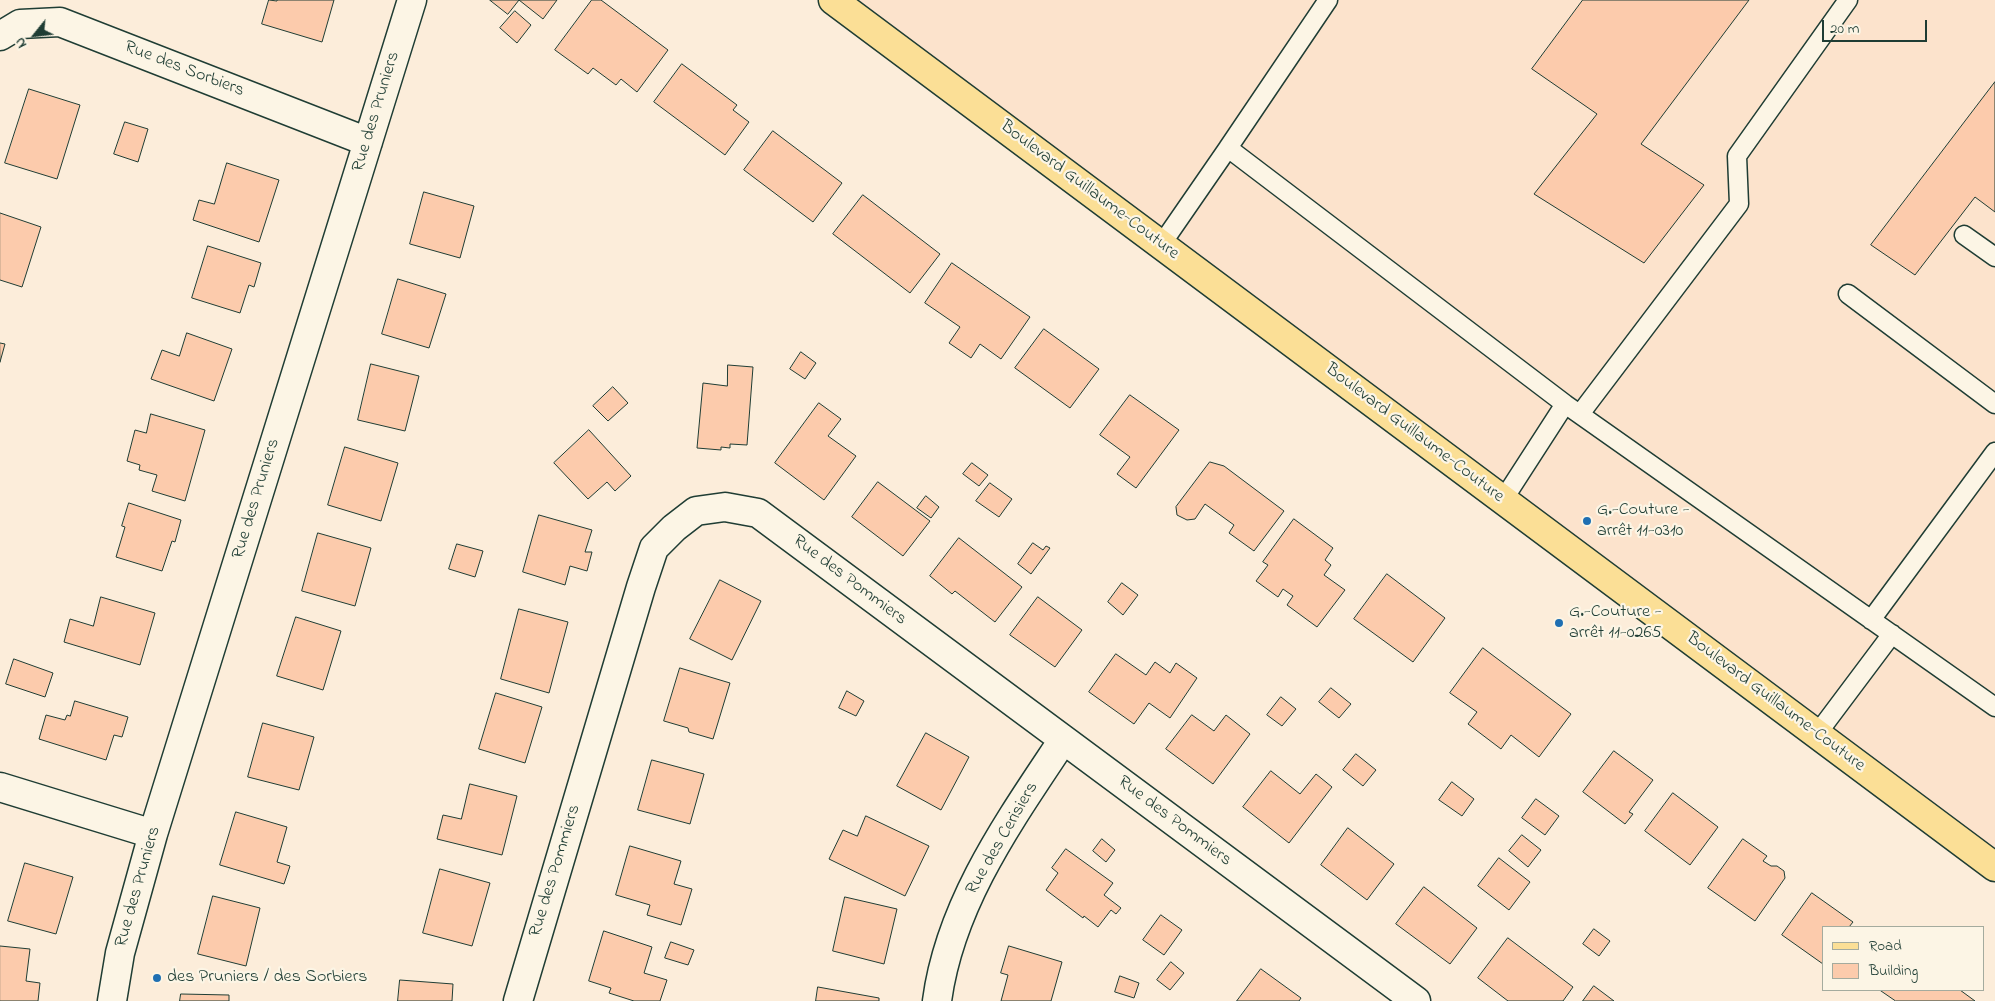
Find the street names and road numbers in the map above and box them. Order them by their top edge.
street label: Rue des Sorbiers [121,37,247,103]
street label: Rue des Pruniers [348,49,406,175]
street label: Boulevard Guillaume-Couture [995,117,1183,265]
street label: Boulevard Guillaume-Couture [1320,360,1508,508]
street label: Rue des Pruniers [228,436,286,562]
street label: Rue des Pommiers [788,531,910,631]
street label: Boulevard Guillaume-Couture [1681,629,1869,777]
street label: Rue des Pommiers [1113,772,1235,872]
street label: Rue des Cerisiers [962,779,1044,899]
street label: Rue des Pommiers [526,802,586,940]
street label: Rue des Pruniers [111,824,167,950]

